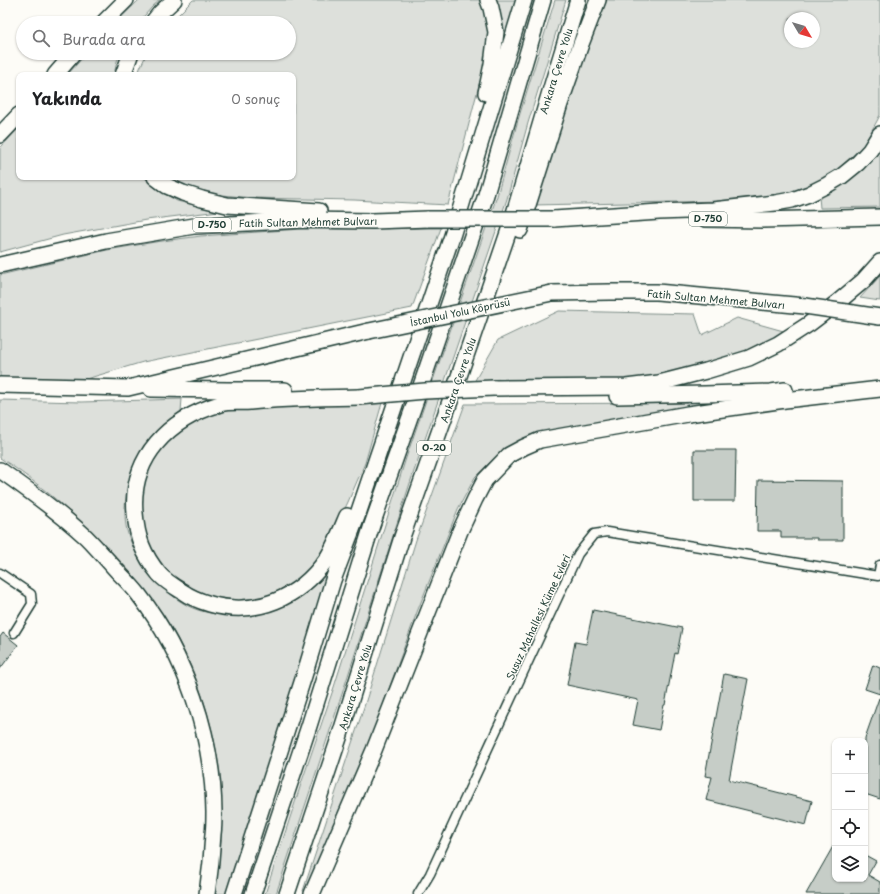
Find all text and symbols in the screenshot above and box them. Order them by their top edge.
north arrow [784,12,820,48]
search box [16,16,296,60]
street label: Ankara Çevre Yolu [535,26,576,116]
icon: search [30,27,52,49]
text: Burada ara [62,27,145,50]
text: Yakında [32,85,102,111]
text: 0 sonuç [231,89,280,108]
road number: D-750 [689,212,727,226]
street label: Fatih Sultan Mehmet Bulvarı [239,213,377,230]
road number: D-750 [193,218,231,232]
street label: Fatih Sultan Mehmet Bulvarı [646,285,786,312]
street label: İstanbul Yolu Köprüsü [408,294,511,329]
street label: Ankara Çevre Yolu [436,335,479,424]
road number: O-20 [417,441,451,455]
street label: Susuz Mahallesi Küme Evleri [502,552,573,682]
street label: Ankara Çevre Yolu [334,642,375,732]
map controls [832,738,868,882]
button: + [832,738,868,774]
button: − [832,774,868,810]
button: locate [832,810,868,846]
button: layers [832,846,868,882]

